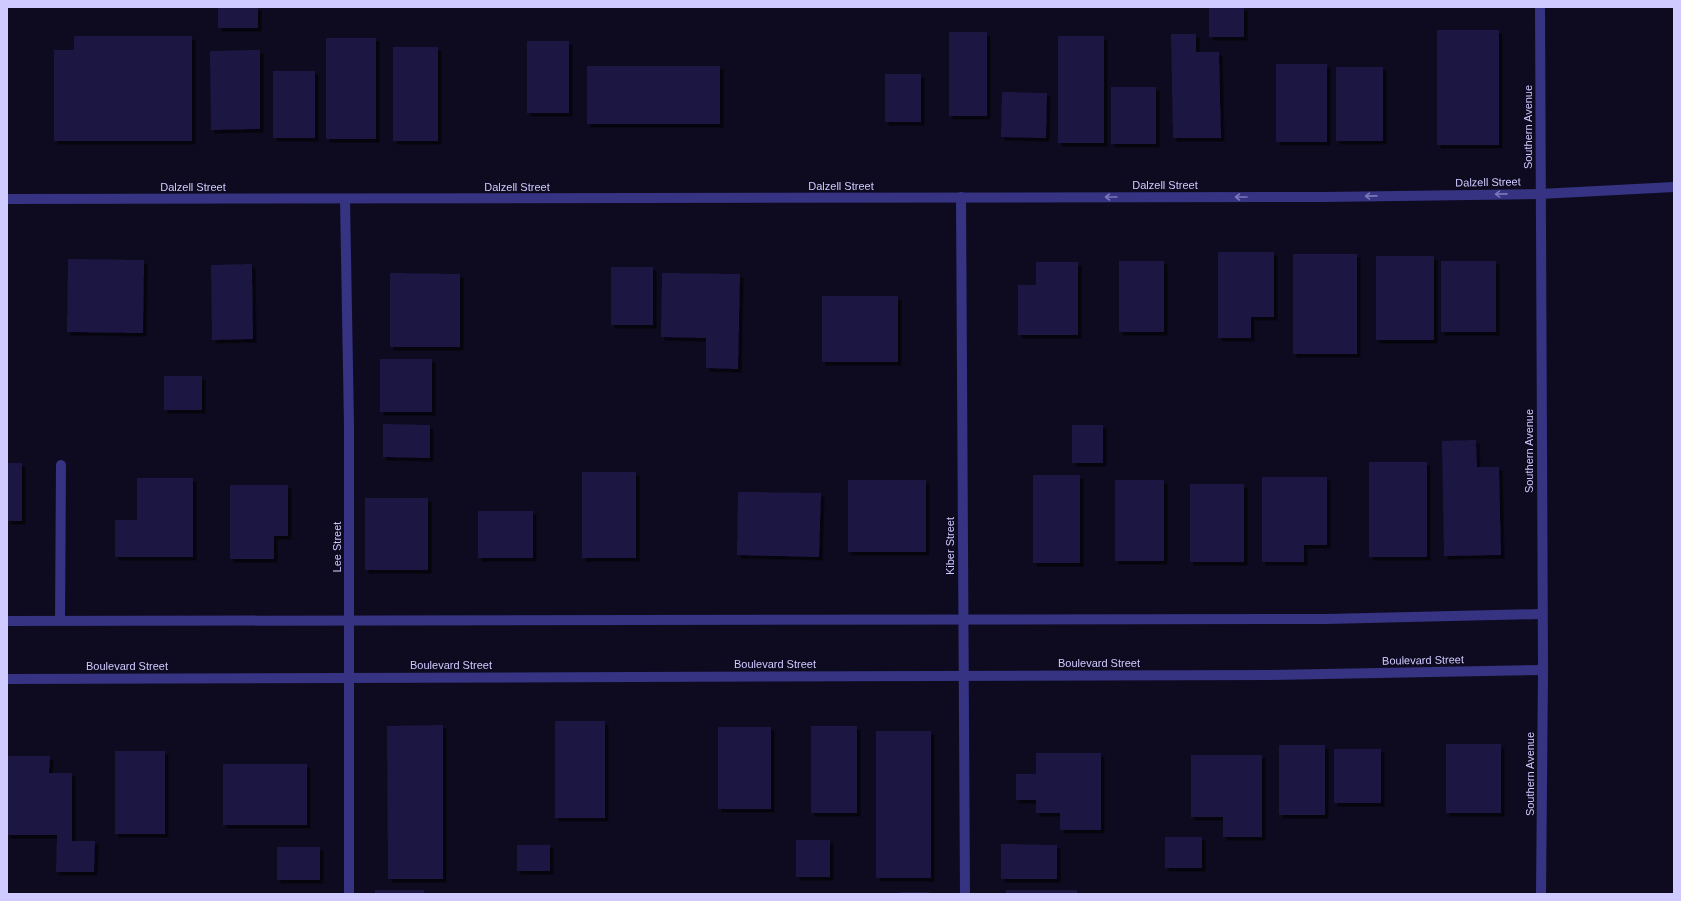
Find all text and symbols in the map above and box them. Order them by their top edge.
street label: Southern Avenue [1522,85,1534,169]
street label: Dalzell Street [1455,175,1521,189]
street label: Dalzell Street [1132,179,1198,191]
street label: Dalzell Street [808,180,874,192]
street label: Dalzell Street [160,181,226,193]
street label: Dalzell Street [484,181,550,193]
one-way arrow [1495,190,1508,198]
one-way arrow [1365,192,1378,200]
one-way arrow [1105,193,1118,201]
one-way arrow [1235,193,1248,201]
street label: Southern Avenue [1523,409,1535,493]
street label: Kiber Street [944,517,956,575]
street label: Lee Street [331,522,343,572]
street label: Boulevard Street [1382,653,1464,667]
street label: Boulevard Street [1058,657,1140,669]
street label: Boulevard Street [734,658,816,670]
street label: Boulevard Street [410,659,492,671]
street label: Boulevard Street [86,660,168,672]
street label: Southern Avenue [1524,732,1536,816]

